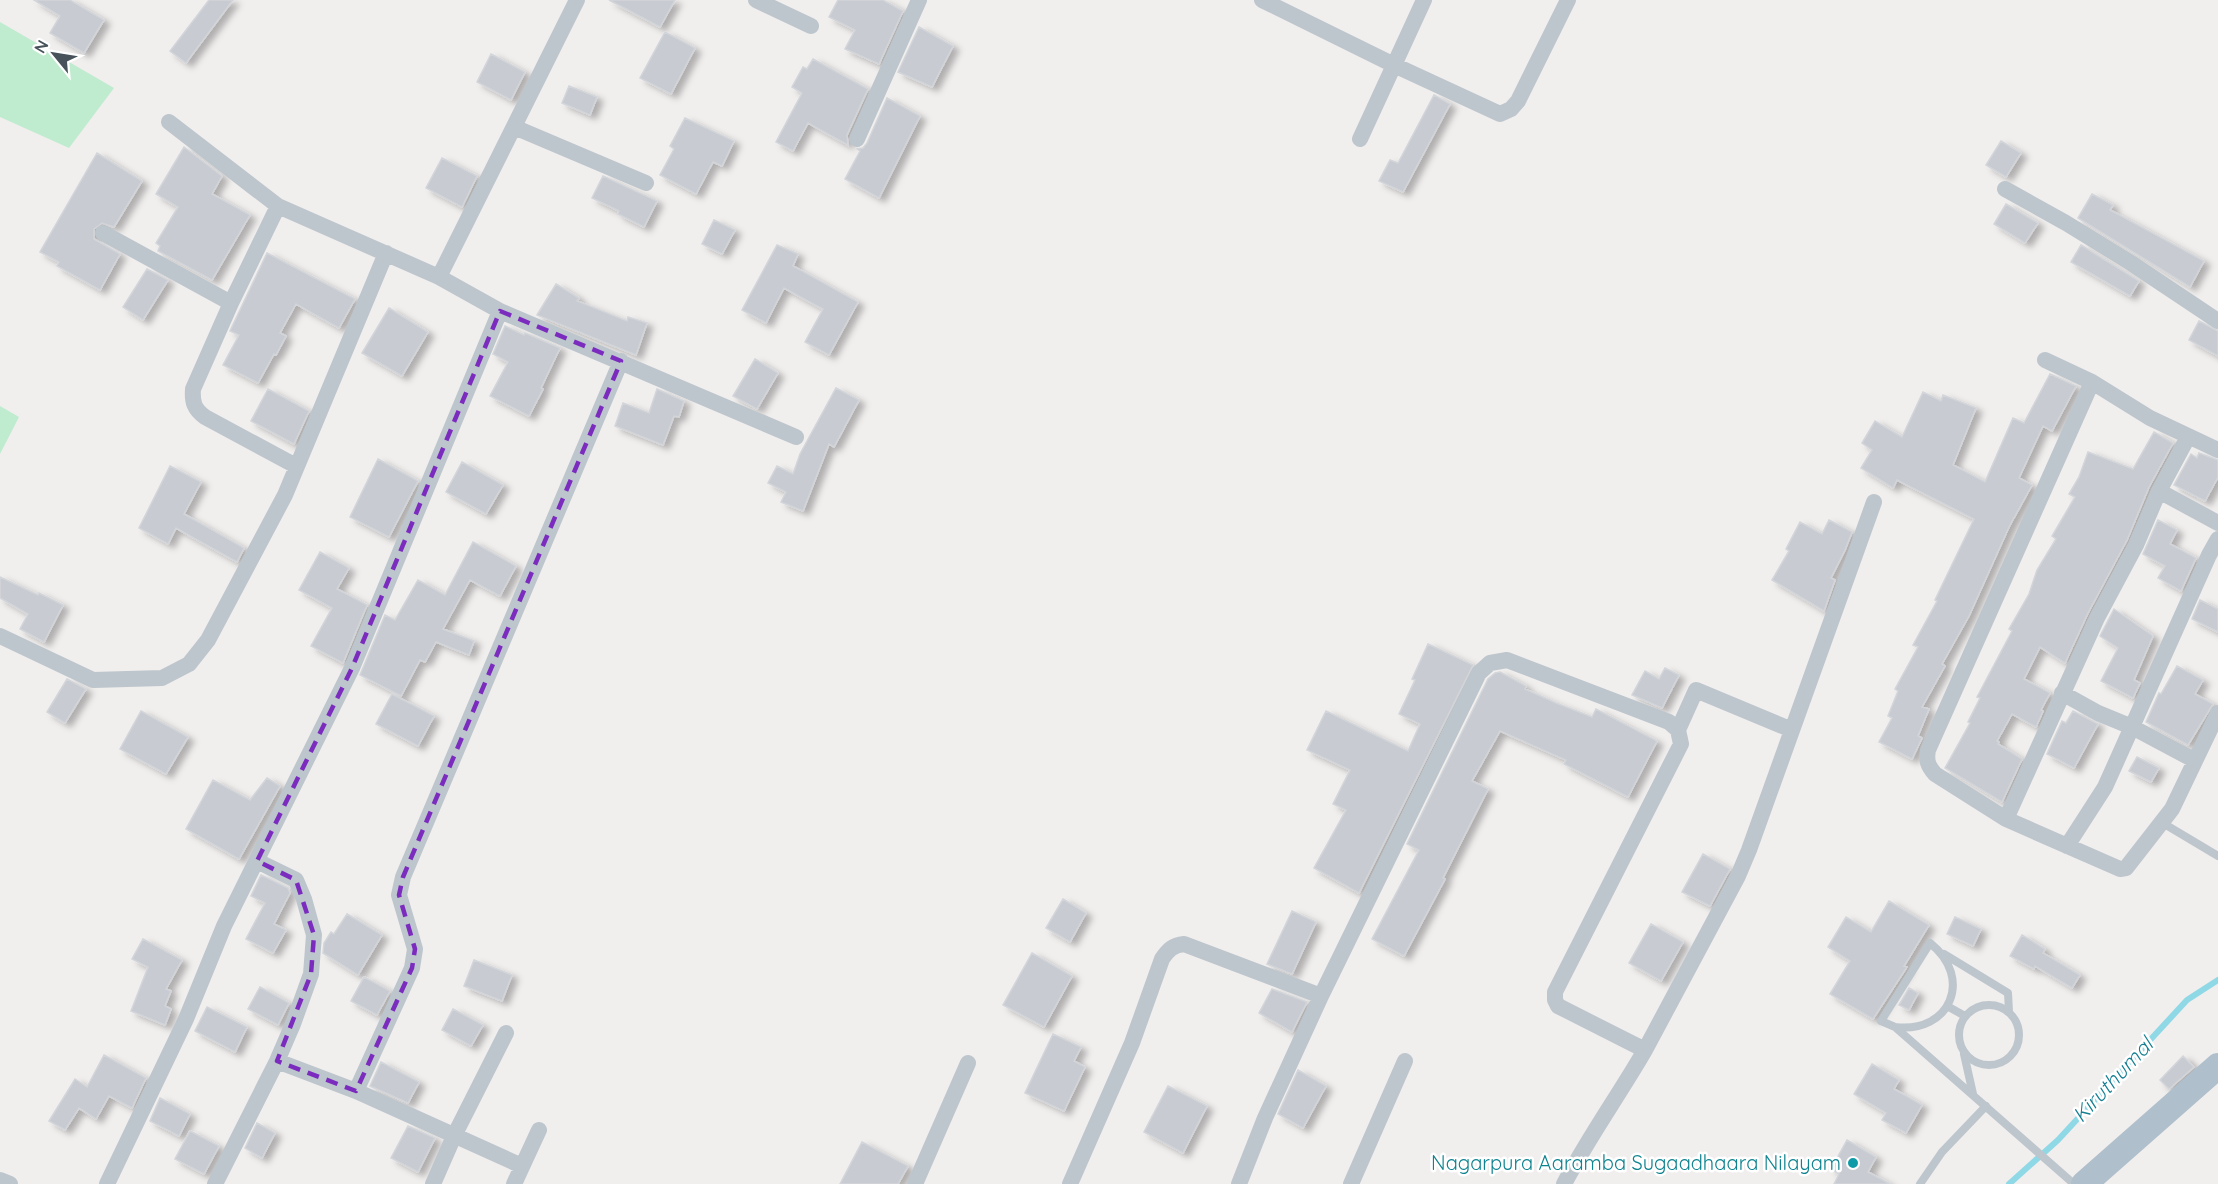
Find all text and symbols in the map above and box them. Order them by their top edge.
north arrow [24,24,84,84]
text: N [29,36,53,57]
water label: Kiruthumal [2066,1030,2160,1127]
place label: Nagarpura Aaramba Sugaadhaara Nilayam [1431,1150,1841,1175]
marker: Nagarpura Aaramba Sugaadhaara Nilayam [1846,1156,1860,1170]

